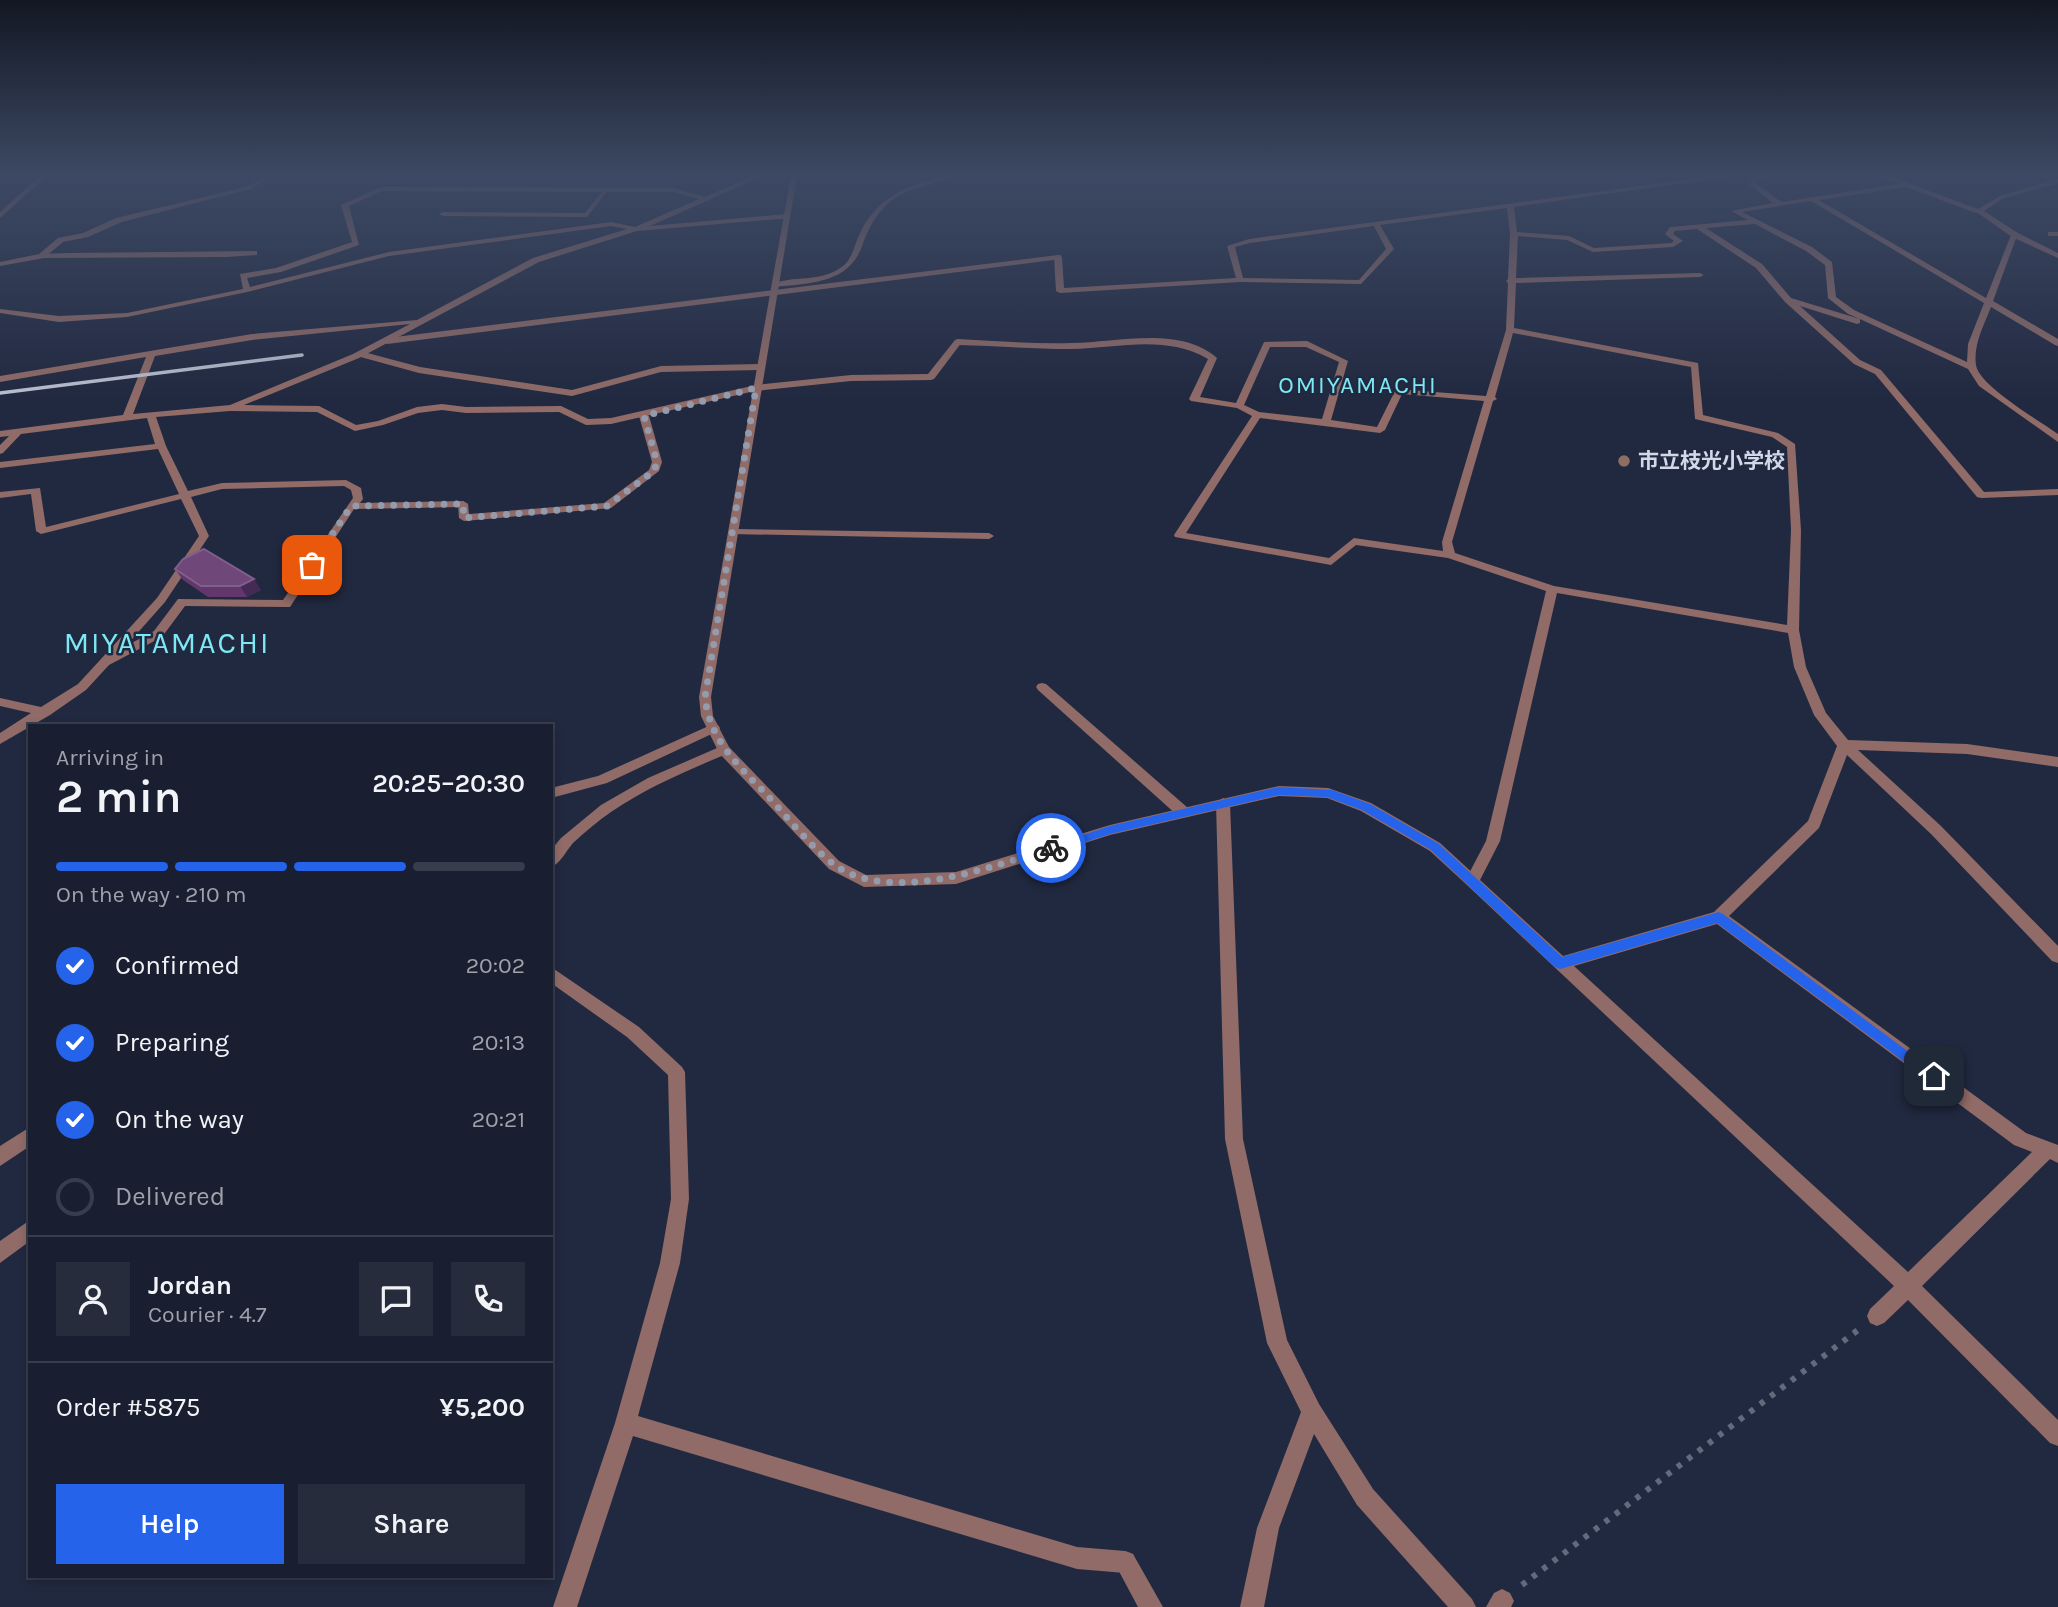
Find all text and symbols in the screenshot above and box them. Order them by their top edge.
district label: OMIYAMACHI [1278,371,1438,399]
place label: 市立枝光小学校 [1638,449,1785,473]
marker: 市立枝光小学校 [1616,453,1632,469]
pin [282,535,342,595]
icon: bag [293,546,331,584]
district label: MIYATAMACHI [64,625,270,661]
text: Arriving in [56,744,164,771]
text: 20:25–20:30 [372,768,525,799]
text: 2 min [56,770,182,824]
courier [1016,813,1086,883]
icon: bike [1032,829,1070,867]
text: On the way · 210 m [56,881,247,908]
icon: check [56,947,94,985]
text: Confirmed [115,950,240,981]
text: 20:02 [466,952,525,979]
icon: check [56,1024,94,1062]
text: Preparing [115,1027,229,1058]
text: 20:13 [472,1029,525,1056]
pin [1904,1046,1964,1106]
icon: home [1915,1057,1953,1095]
icon: check [56,1101,94,1139]
text: On the way [115,1104,244,1135]
text: 20:21 [472,1106,525,1133]
text: Delivered [115,1181,225,1212]
button: person [56,1262,130,1336]
button: chat [359,1262,433,1336]
button: phone [451,1262,525,1336]
text: Jordan [148,1270,232,1301]
text: Courier · 4.7 [148,1301,267,1328]
text: Order #5875 [56,1392,200,1423]
text: ¥5,200 [439,1392,525,1423]
button: Help [56,1484,284,1564]
button: Share [298,1484,525,1564]

